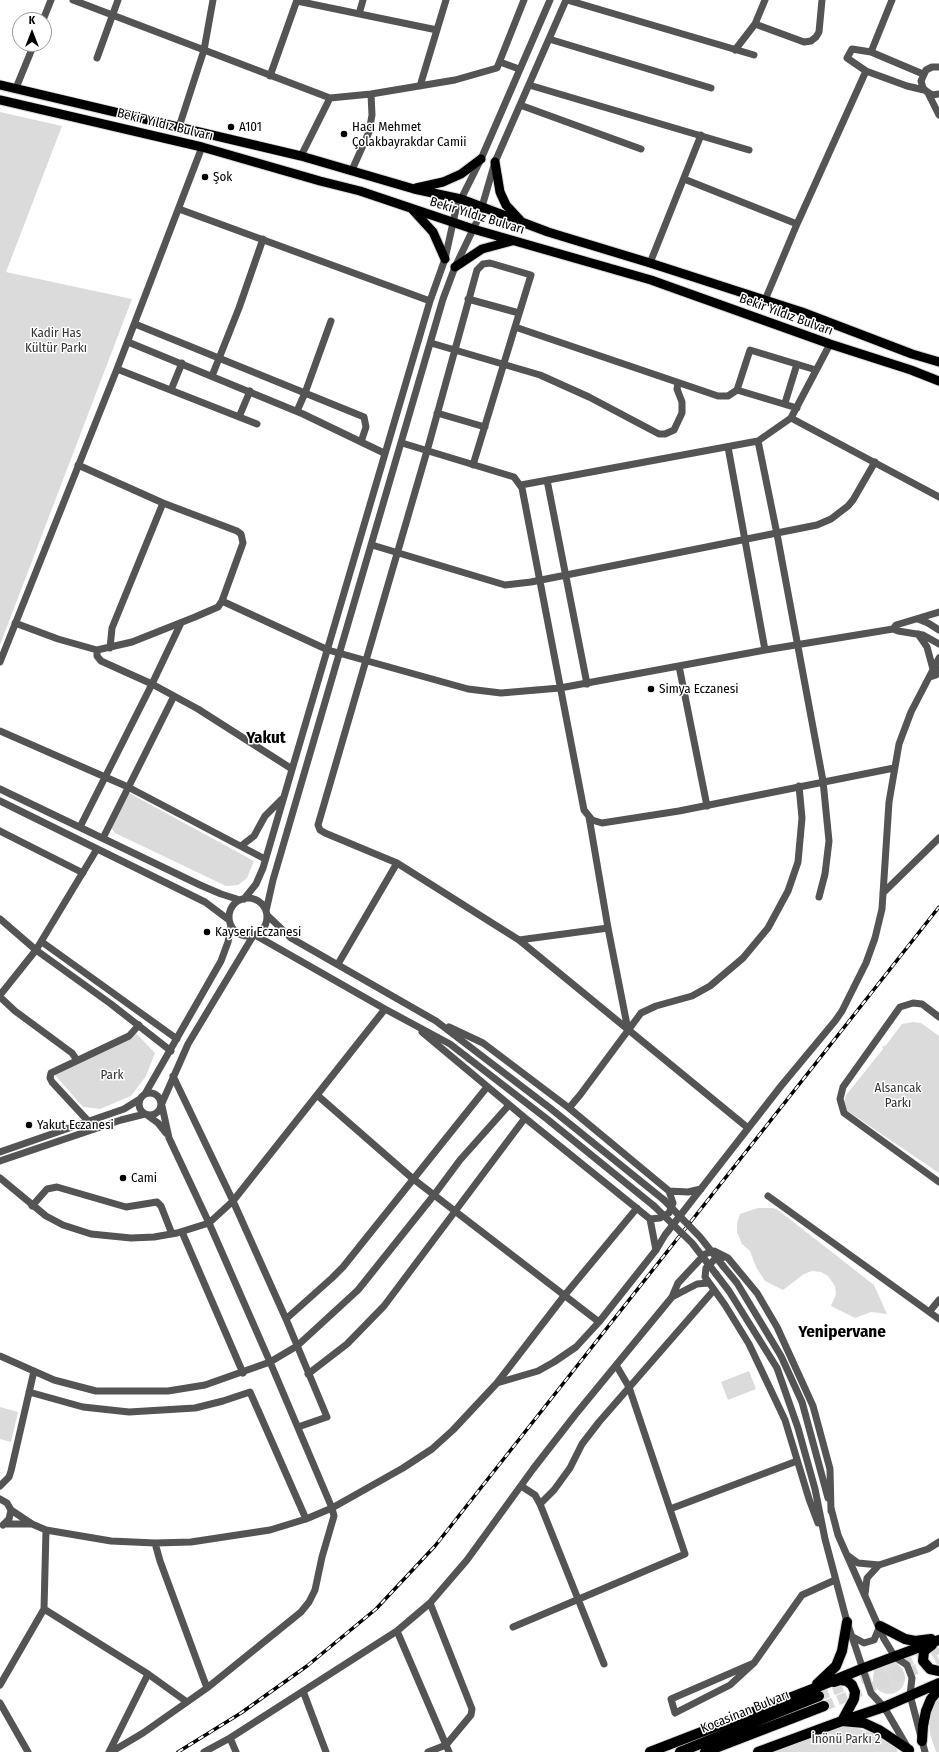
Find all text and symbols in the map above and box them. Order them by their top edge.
north arrow [12,12,52,52]
text: K [29,14,35,27]
street label: Bekir Yıldız Bulvarı [115,106,215,144]
place label: A101 [239,119,262,135]
place label: Hacı Mehmet Çolakbayrakdar Camii [352,119,467,150]
marker: A101 [226,122,236,132]
marker: Hacı Mehmet Çolakbayrakdar Camii [339,129,349,139]
place label: Şok [213,169,232,185]
marker: Şok [200,172,210,182]
street label: Bekir Yıldız Bulvarı [428,194,526,238]
street label: Bekir Yıldız Bulvarı [737,291,835,339]
park label: Kadir Has Kültür Parkı [25,325,87,356]
place label: Simya Eczanesi [659,681,739,697]
marker: Simya Eczanesi [646,684,656,694]
district label: Yakut [246,728,286,748]
place label: Kayseri Eczanesi [215,924,301,940]
marker: Kayseri Eczanesi [202,927,212,937]
park label: Park [100,1067,124,1083]
park label: Alsancak Parkı [875,1080,921,1111]
place label: Yakut Eczanesi [37,1117,114,1133]
marker: Yakut Eczanesi [24,1120,34,1130]
place label: Cami [131,1170,157,1186]
marker: Cami [118,1173,128,1183]
district label: Yenipervane [798,1322,886,1342]
street label: Kocasinan Bulvarı [698,1687,792,1737]
park label: İnönü Parkı 2 [812,1731,880,1747]

